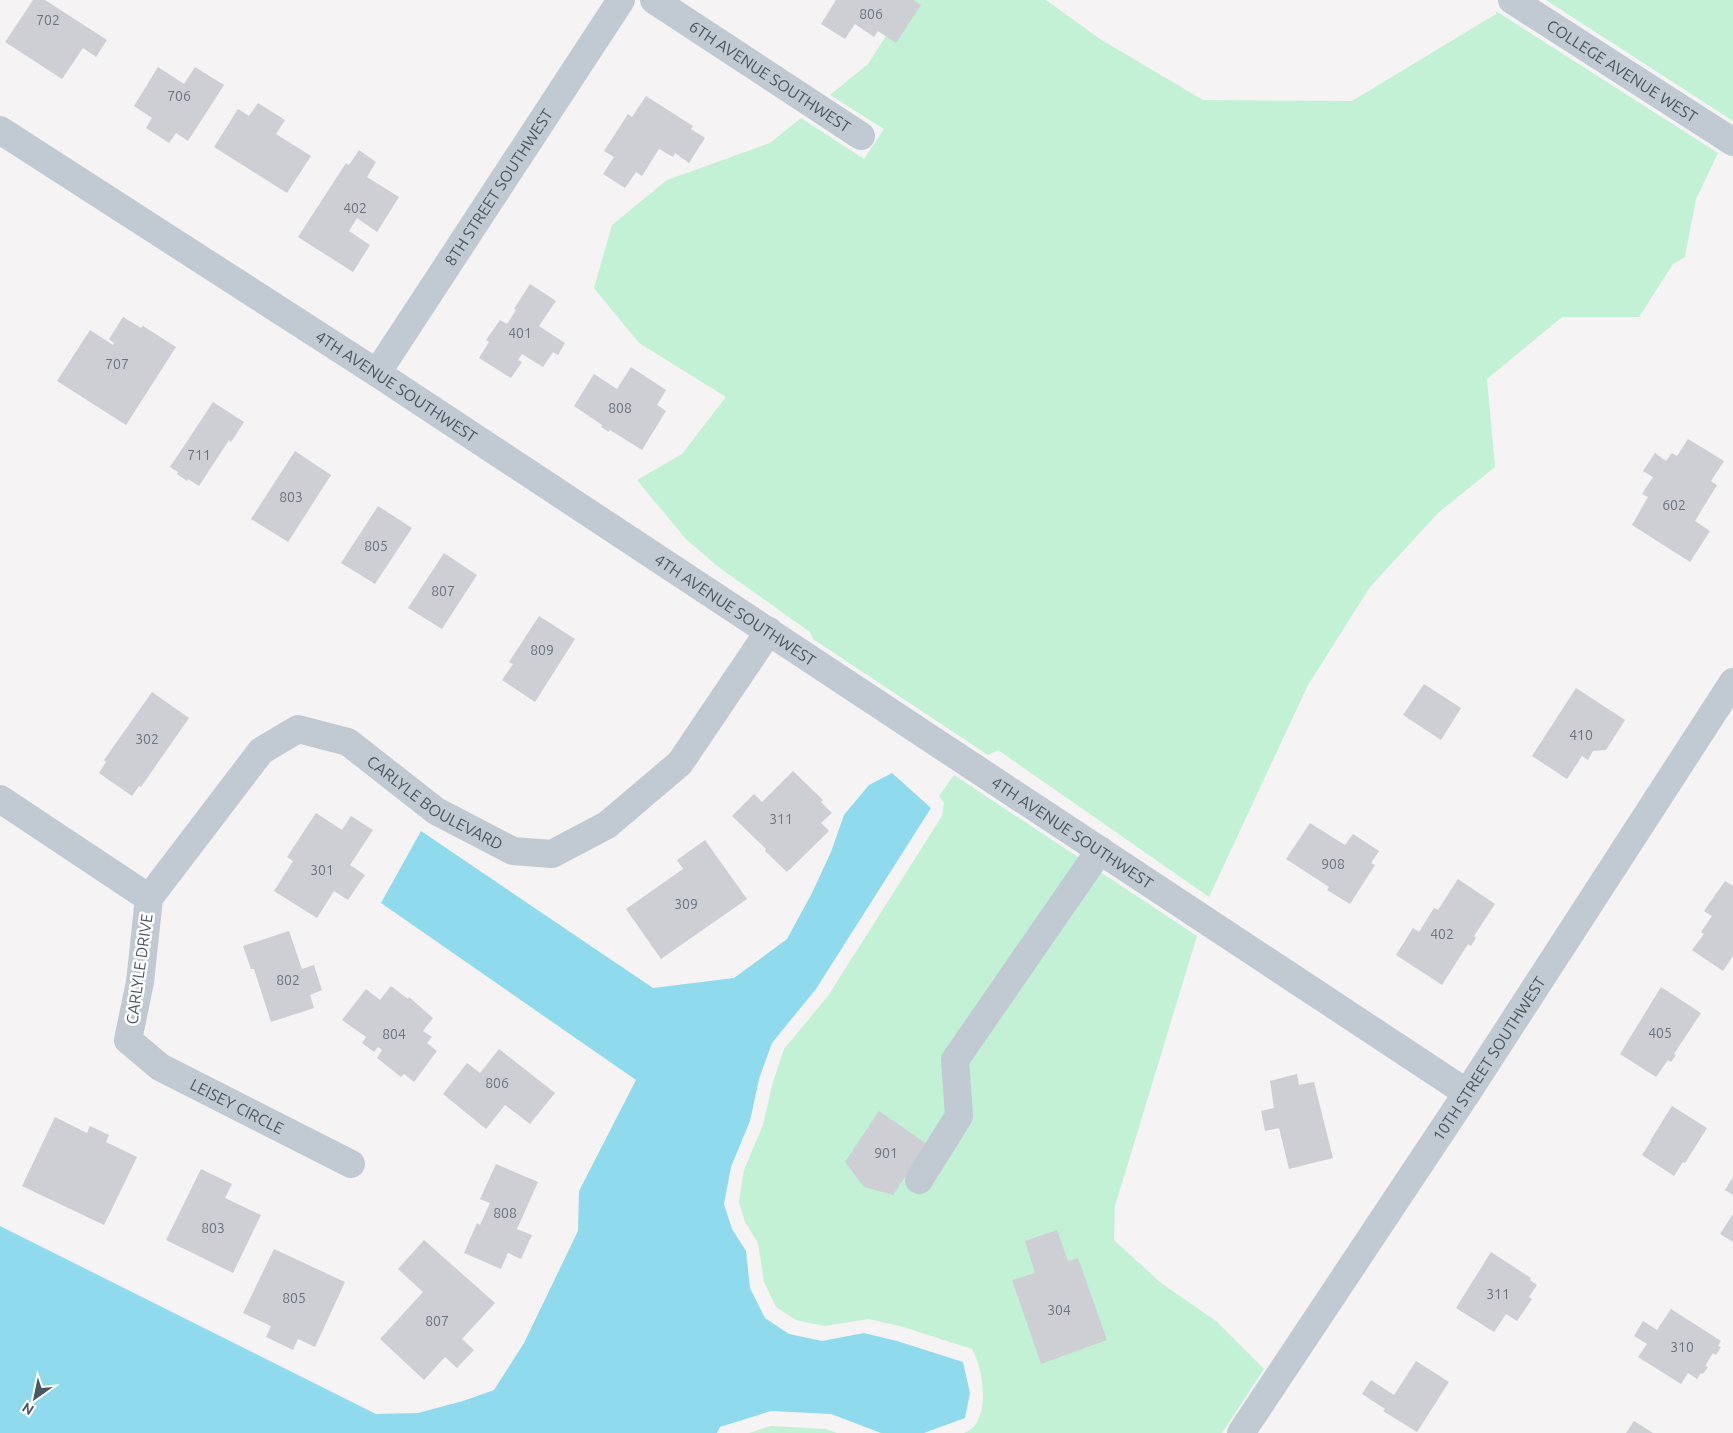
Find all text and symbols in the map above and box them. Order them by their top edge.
house number: 806 [859,6,883,22]
house number: 702 [36,12,60,28]
street label: COLLEGE AVENUE WEST [1544,16,1701,126]
street label: 6TH AVENUE SOUTHWEST [686,17,854,136]
house number: 706 [167,88,191,104]
street label: 8TH STREET SOUTHWEST [441,105,556,269]
house number: 402 [343,200,367,216]
house number: 401 [508,325,532,341]
street label: 4TH AVENUE SOUTHWEST [312,327,481,446]
house number: 707 [105,356,129,372]
house number: 808 [608,400,632,416]
house number: 711 [187,447,211,463]
house number: 803 [279,489,303,505]
house number: 602 [1662,497,1686,513]
house number: 805 [364,538,388,554]
street label: 4TH AVENUE SOUTHWEST [651,550,819,669]
house number: 807 [431,583,455,599]
house number: 809 [530,642,554,658]
house number: 410 [1569,727,1593,743]
house number: 302 [135,731,159,747]
street label: CARLYLE BOULEVARD [364,752,506,853]
street label: 4TH AVENUE SOUTHWEST [988,773,1156,892]
house number: 311 [769,811,793,827]
house number: 908 [1321,856,1345,872]
house number: 301 [310,862,334,878]
house number: 309 [674,896,698,912]
street label: CARLYLE DRIVE [122,912,156,1026]
house number: 402 [1430,926,1454,942]
house number: 802 [276,972,300,988]
street label: 10TH STREET SOUTHWEST [1429,973,1549,1144]
house number: 405 [1648,1025,1672,1041]
house number: 804 [382,1026,406,1042]
street label: LEISEY CIRCLE [187,1075,287,1137]
house number: 806 [485,1075,509,1091]
house number: 901 [874,1145,898,1161]
house number: 808 [493,1205,517,1221]
house number: 803 [201,1220,225,1236]
house number: 311 [1486,1286,1510,1302]
house number: 805 [282,1290,306,1306]
house number: 304 [1047,1302,1071,1318]
house number: 807 [425,1313,449,1329]
house number: 310 [1670,1339,1694,1355]
north arrow [10,1373,60,1423]
text: N [19,1399,37,1418]

